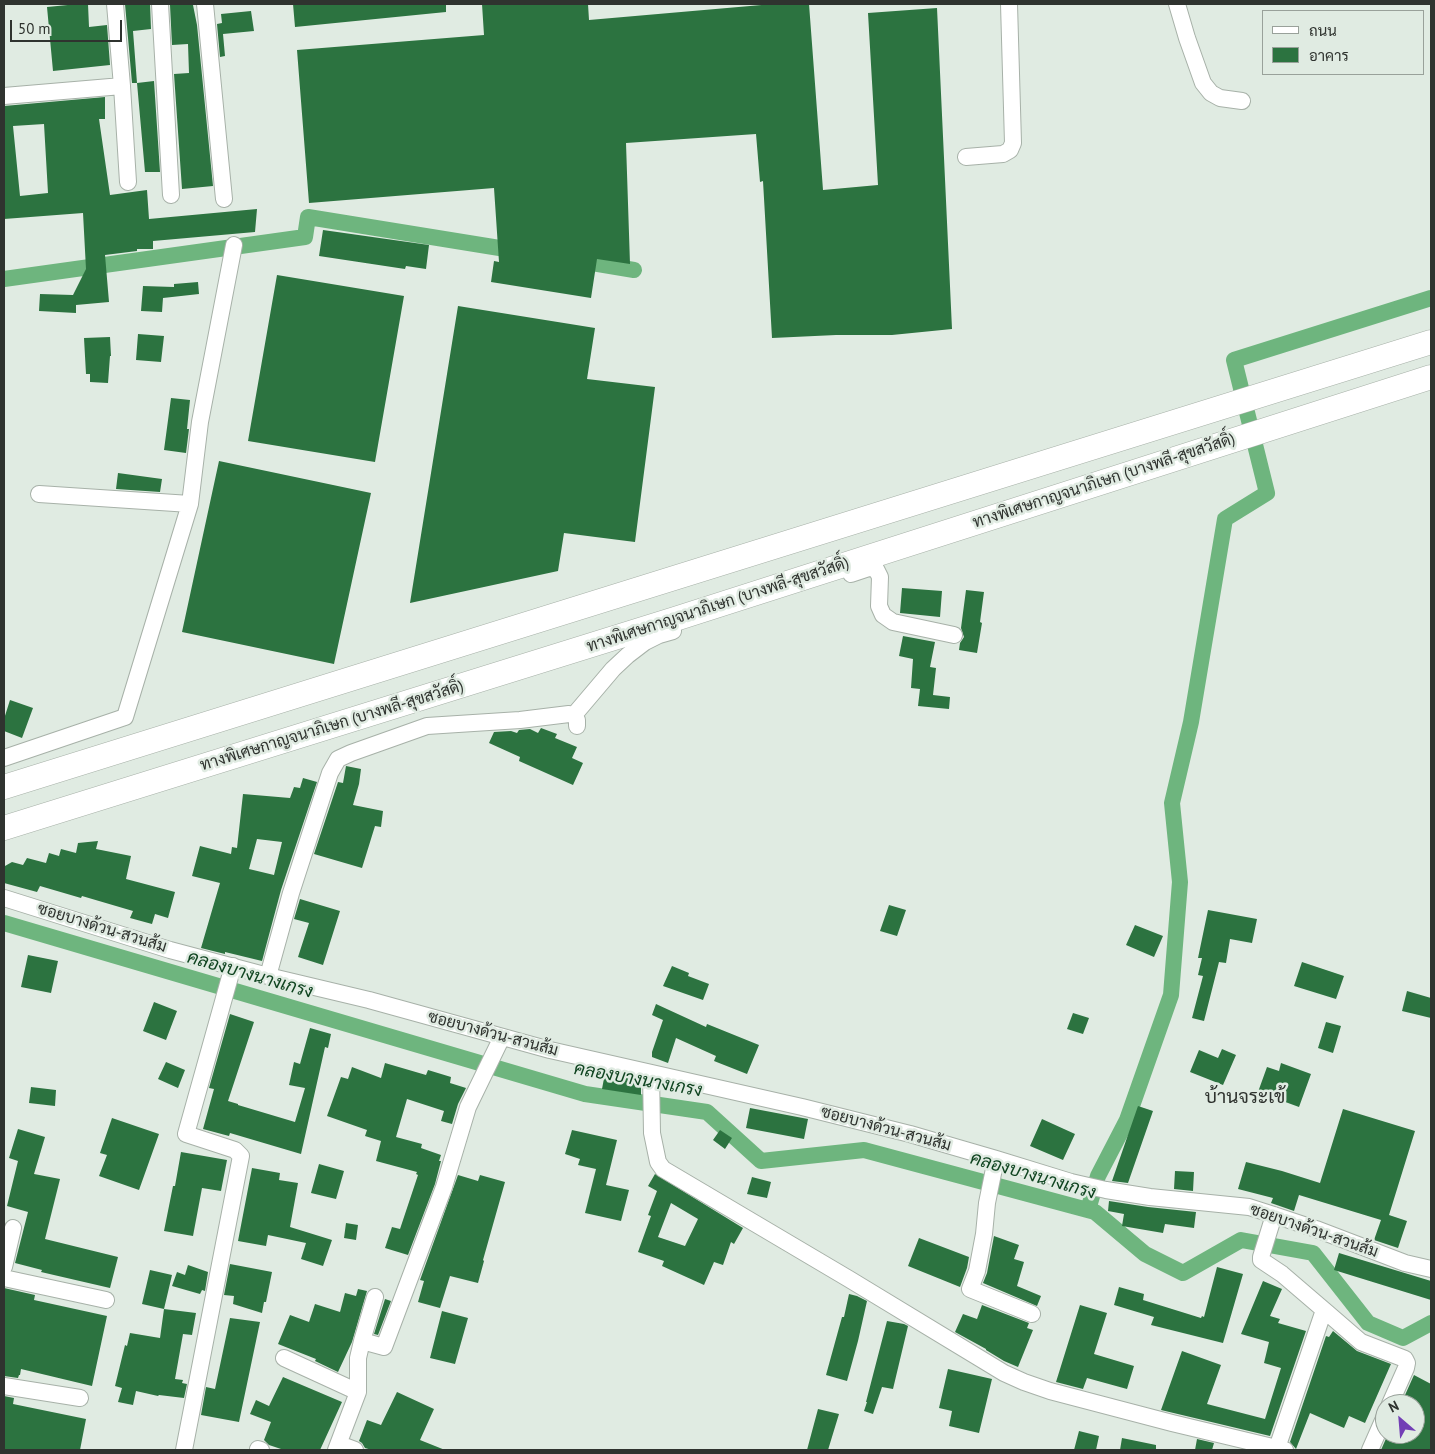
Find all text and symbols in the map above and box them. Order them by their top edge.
scale bar [12,10,125,42]
legend [1262,10,1425,75]
text: 50 m [18,19,51,38]
text: ถนน [1309,21,1337,40]
text: อาคาร [1309,46,1349,65]
street label: ทางพิเศษกาญจนาภิเษก (บางพลี-สุขสวัสดิ์) [970,429,1238,533]
street label: ทางพิเศษกาญจนาภิเษก (บางพลี-สุขสวัสดิ์) [584,553,852,657]
street label: ทางพิเศษกาญจนาภิเษก (บางพลี-สุขสวัสดิ์) [198,677,466,775]
street label: ซอยบางด้วน-สวนส้ม [35,899,169,957]
water label: คลองบางนางเกรง [185,947,315,1003]
street label: ซอยบางด้วน-สวนส้ม [426,1007,560,1061]
water label: คลองบางนางเกรง [572,1058,704,1102]
district label: บ้านจระเข้ [1205,1087,1285,1109]
street label: ซอยบางด้วน-สวนส้ม [819,1102,953,1156]
water label: คลองบางนางเกรง [968,1148,1098,1204]
street label: ซอยบางด้วน-สวนส้ม [1247,1200,1381,1262]
north arrow [1375,1394,1425,1444]
text: N [1385,1396,1402,1417]

